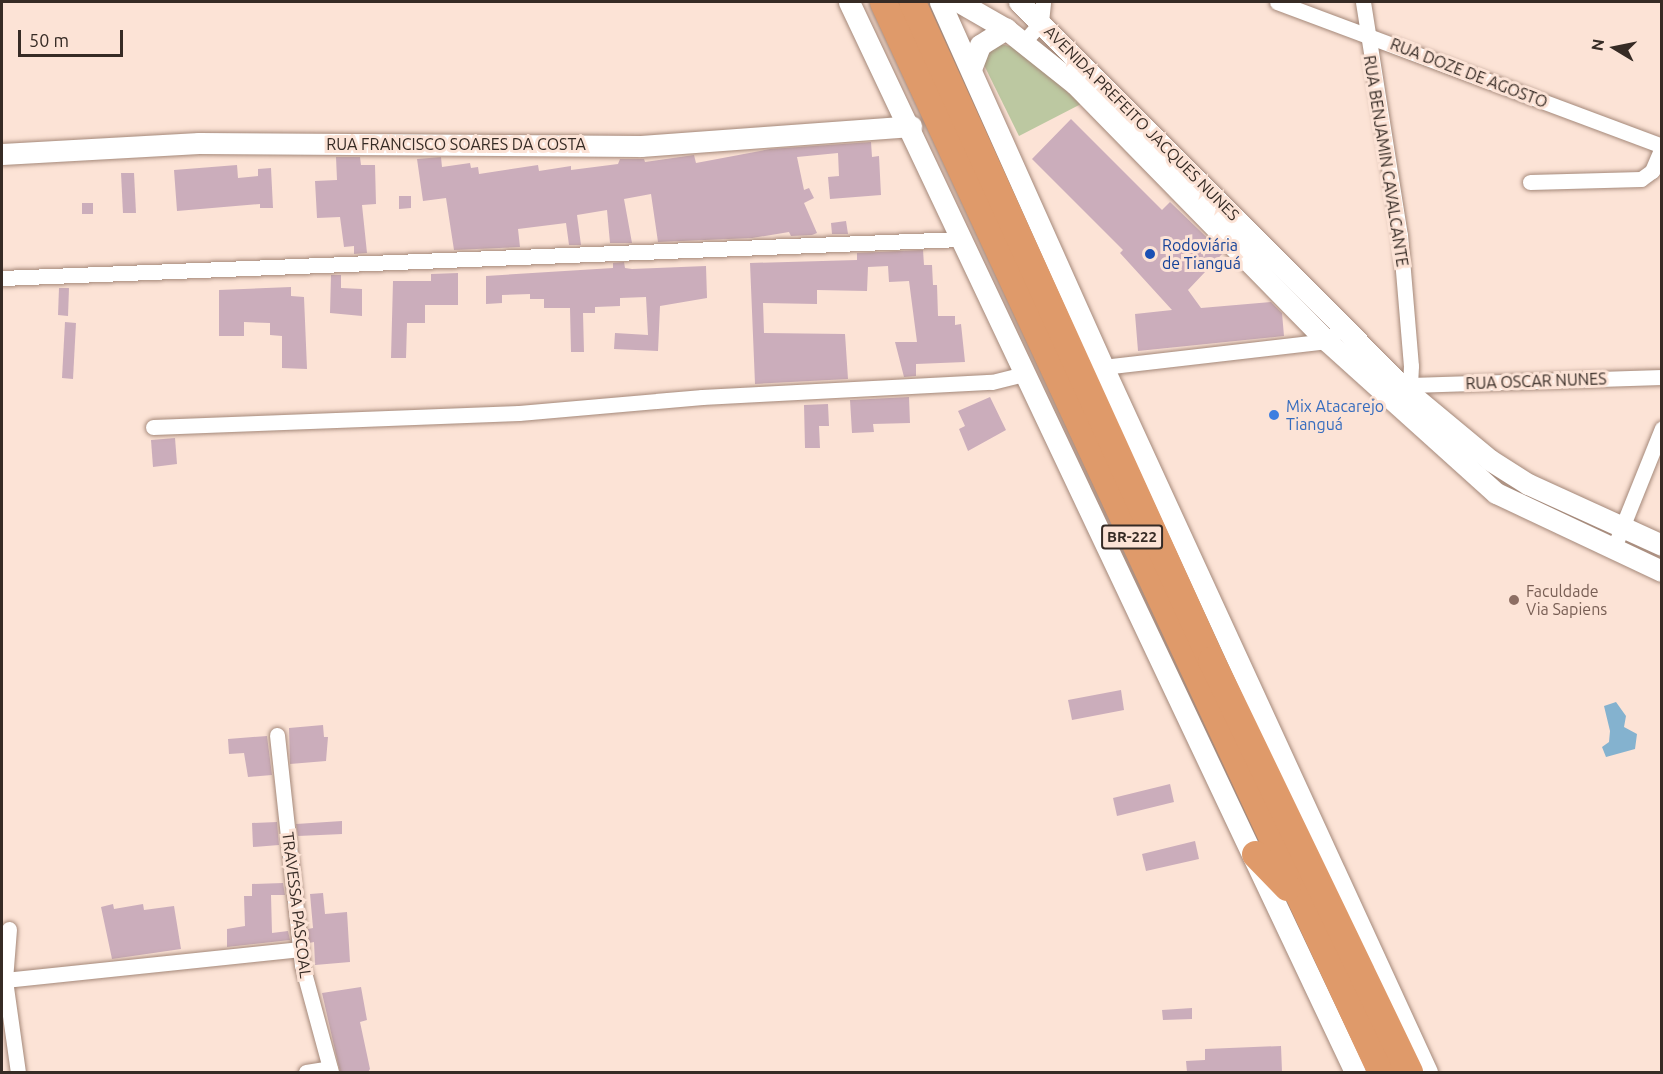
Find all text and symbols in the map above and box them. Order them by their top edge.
scale bar [21,18,126,56]
north arrow [1585,18,1645,78]
street label: AVENIDA PREFEITO JACQUES NUNES [1041,22,1243,224]
text: 50 m [29,30,69,50]
street label: RUA DOZE DE AGOSTO [1388,34,1550,112]
text: N [1587,37,1607,52]
street label: RUA BENJAMIN CAVALCANTE [1360,54,1412,268]
street label: RUA FRANCISCO SOARES DA COSTA [326,134,586,154]
place label: Rodoviária de Tianguá [1162,235,1241,273]
marker: Rodoviária de Tianguá [1143,247,1157,261]
street label: RUA OSCAR NUNES [1465,369,1607,393]
place label: Mix Atacarejo Tianguá [1286,396,1384,434]
marker: Mix Atacarejo Tianguá [1267,408,1281,422]
road number: BR-222 [1100,525,1164,549]
place label: Faculdade Via Sapiens [1526,581,1607,619]
marker: Faculdade Via Sapiens [1507,593,1521,607]
street label: TRAVESSA PASCOAL [279,831,315,979]

